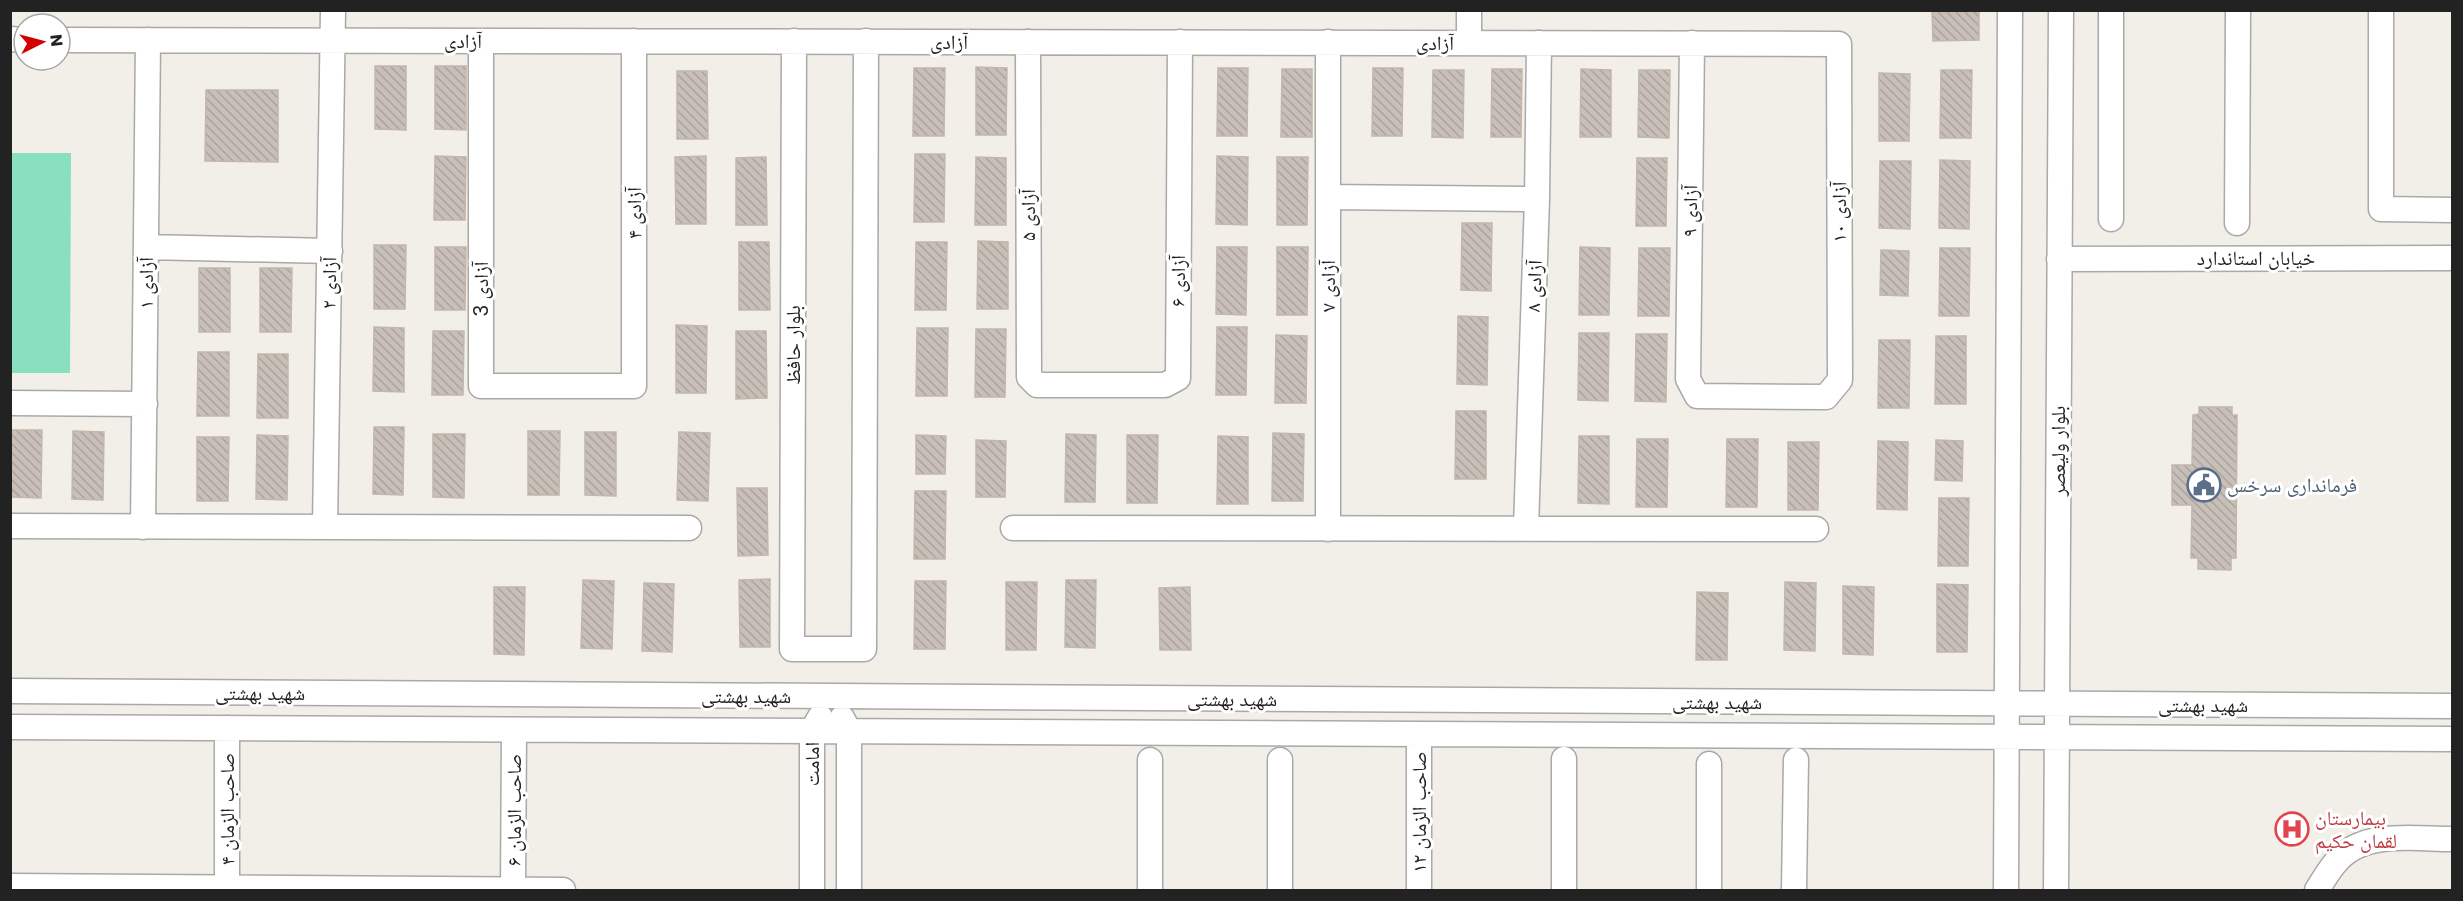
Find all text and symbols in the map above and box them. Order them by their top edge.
north arrow [12,12,72,72]
street label: آزادی [444,27,483,55]
street label: آزادی [930,28,969,56]
street label: آزادی [1416,29,1455,57]
text: N [44,33,68,48]
street label: آزادی ۱۰ [1825,180,1853,243]
street label: آزادی ۹ [1676,184,1704,237]
street label: آزادی ۴ [620,186,648,239]
street label: آزادی ۵ [1014,188,1042,241]
street label: خیابان استاندارد [2197,244,2316,272]
street label: آزادی ۶ [1164,254,1192,307]
street label: آزادی ۱ [132,256,160,309]
street label: آزادی ۲ [315,256,343,309]
street label: آزادی ۷ [1314,259,1342,312]
street label: آزادی ۸ [1519,259,1549,313]
street label: آزادی 3 [467,261,495,317]
street label: بلوار حافظ [779,305,807,385]
street label: بلوار ولیعصر [2044,406,2072,497]
public building icon: فرمانداری سرخس [2186,467,2222,503]
place label: فرمانداری سرخس [2227,471,2357,499]
street label: شهید بهشتی [215,679,305,707]
street label: شهید بهشتی [701,682,791,710]
street label: شهید بهشتی [1187,685,1277,713]
street label: شهید بهشتی [1672,688,1762,716]
street label: شهید بهشتی [2158,691,2248,719]
street label: امامت [798,742,826,786]
street label: صاحب الزمان ۱۲ [1405,751,1433,873]
street label: صاحب الزمان ۴ [213,753,241,865]
street label: صاحب الزمان ۶ [500,754,528,866]
place label: بیمارستان لقمان حکیم [2315,804,2397,855]
hospital icon: بیمارستان لقمان حکیم [2274,811,2310,847]

